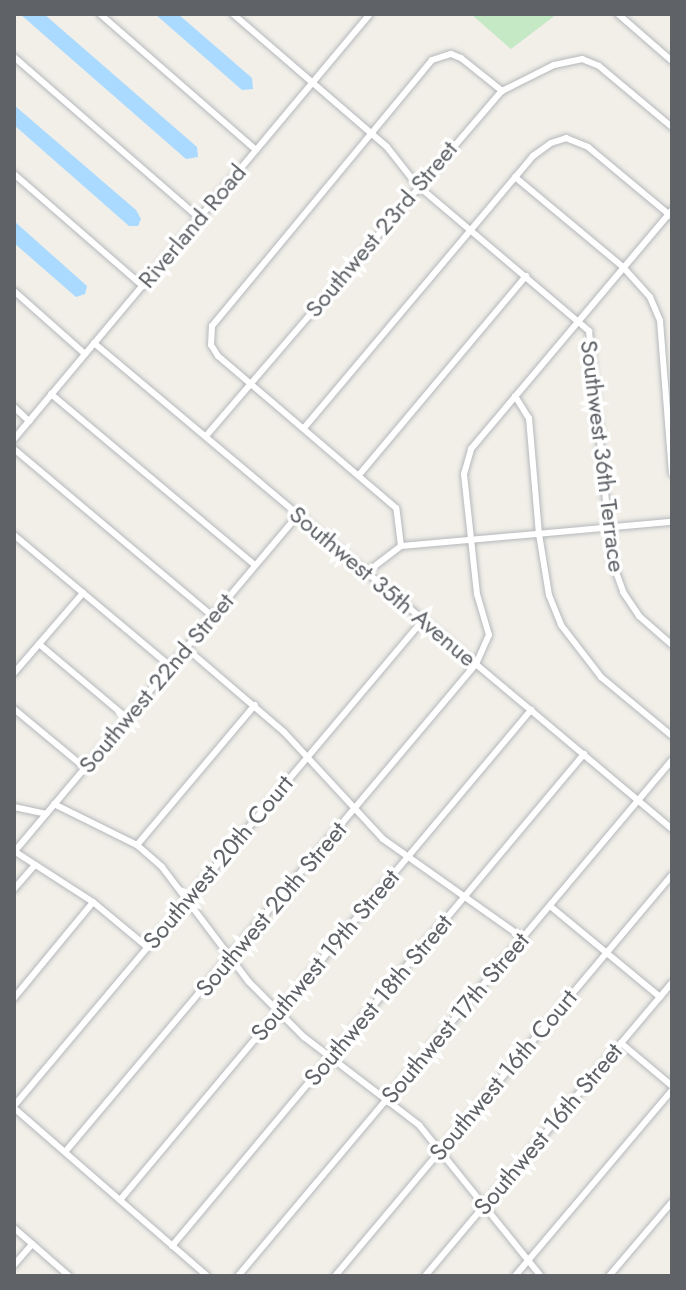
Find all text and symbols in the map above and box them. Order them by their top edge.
street label: Southwest 23rd Street [299,135,463,323]
street label: Riverland Road [132,158,252,294]
street label: Southwest 36th Terrace [574,338,632,574]
street label: Southwest 35th Avenue [284,499,482,673]
street label: Southwest 22nd Street [72,587,240,779]
street label: Southwest 20th Court [137,769,299,955]
street label: Southwest 20th Street [190,816,352,1002]
street label: Southwest 19th Street [245,863,405,1047]
street label: Southwest 18th Street [298,908,458,1092]
street label: Southwest 17th Street [375,927,535,1109]
street label: Southwest 16th Court [423,984,583,1166]
street label: Southwest 16th Street [468,1037,628,1221]

